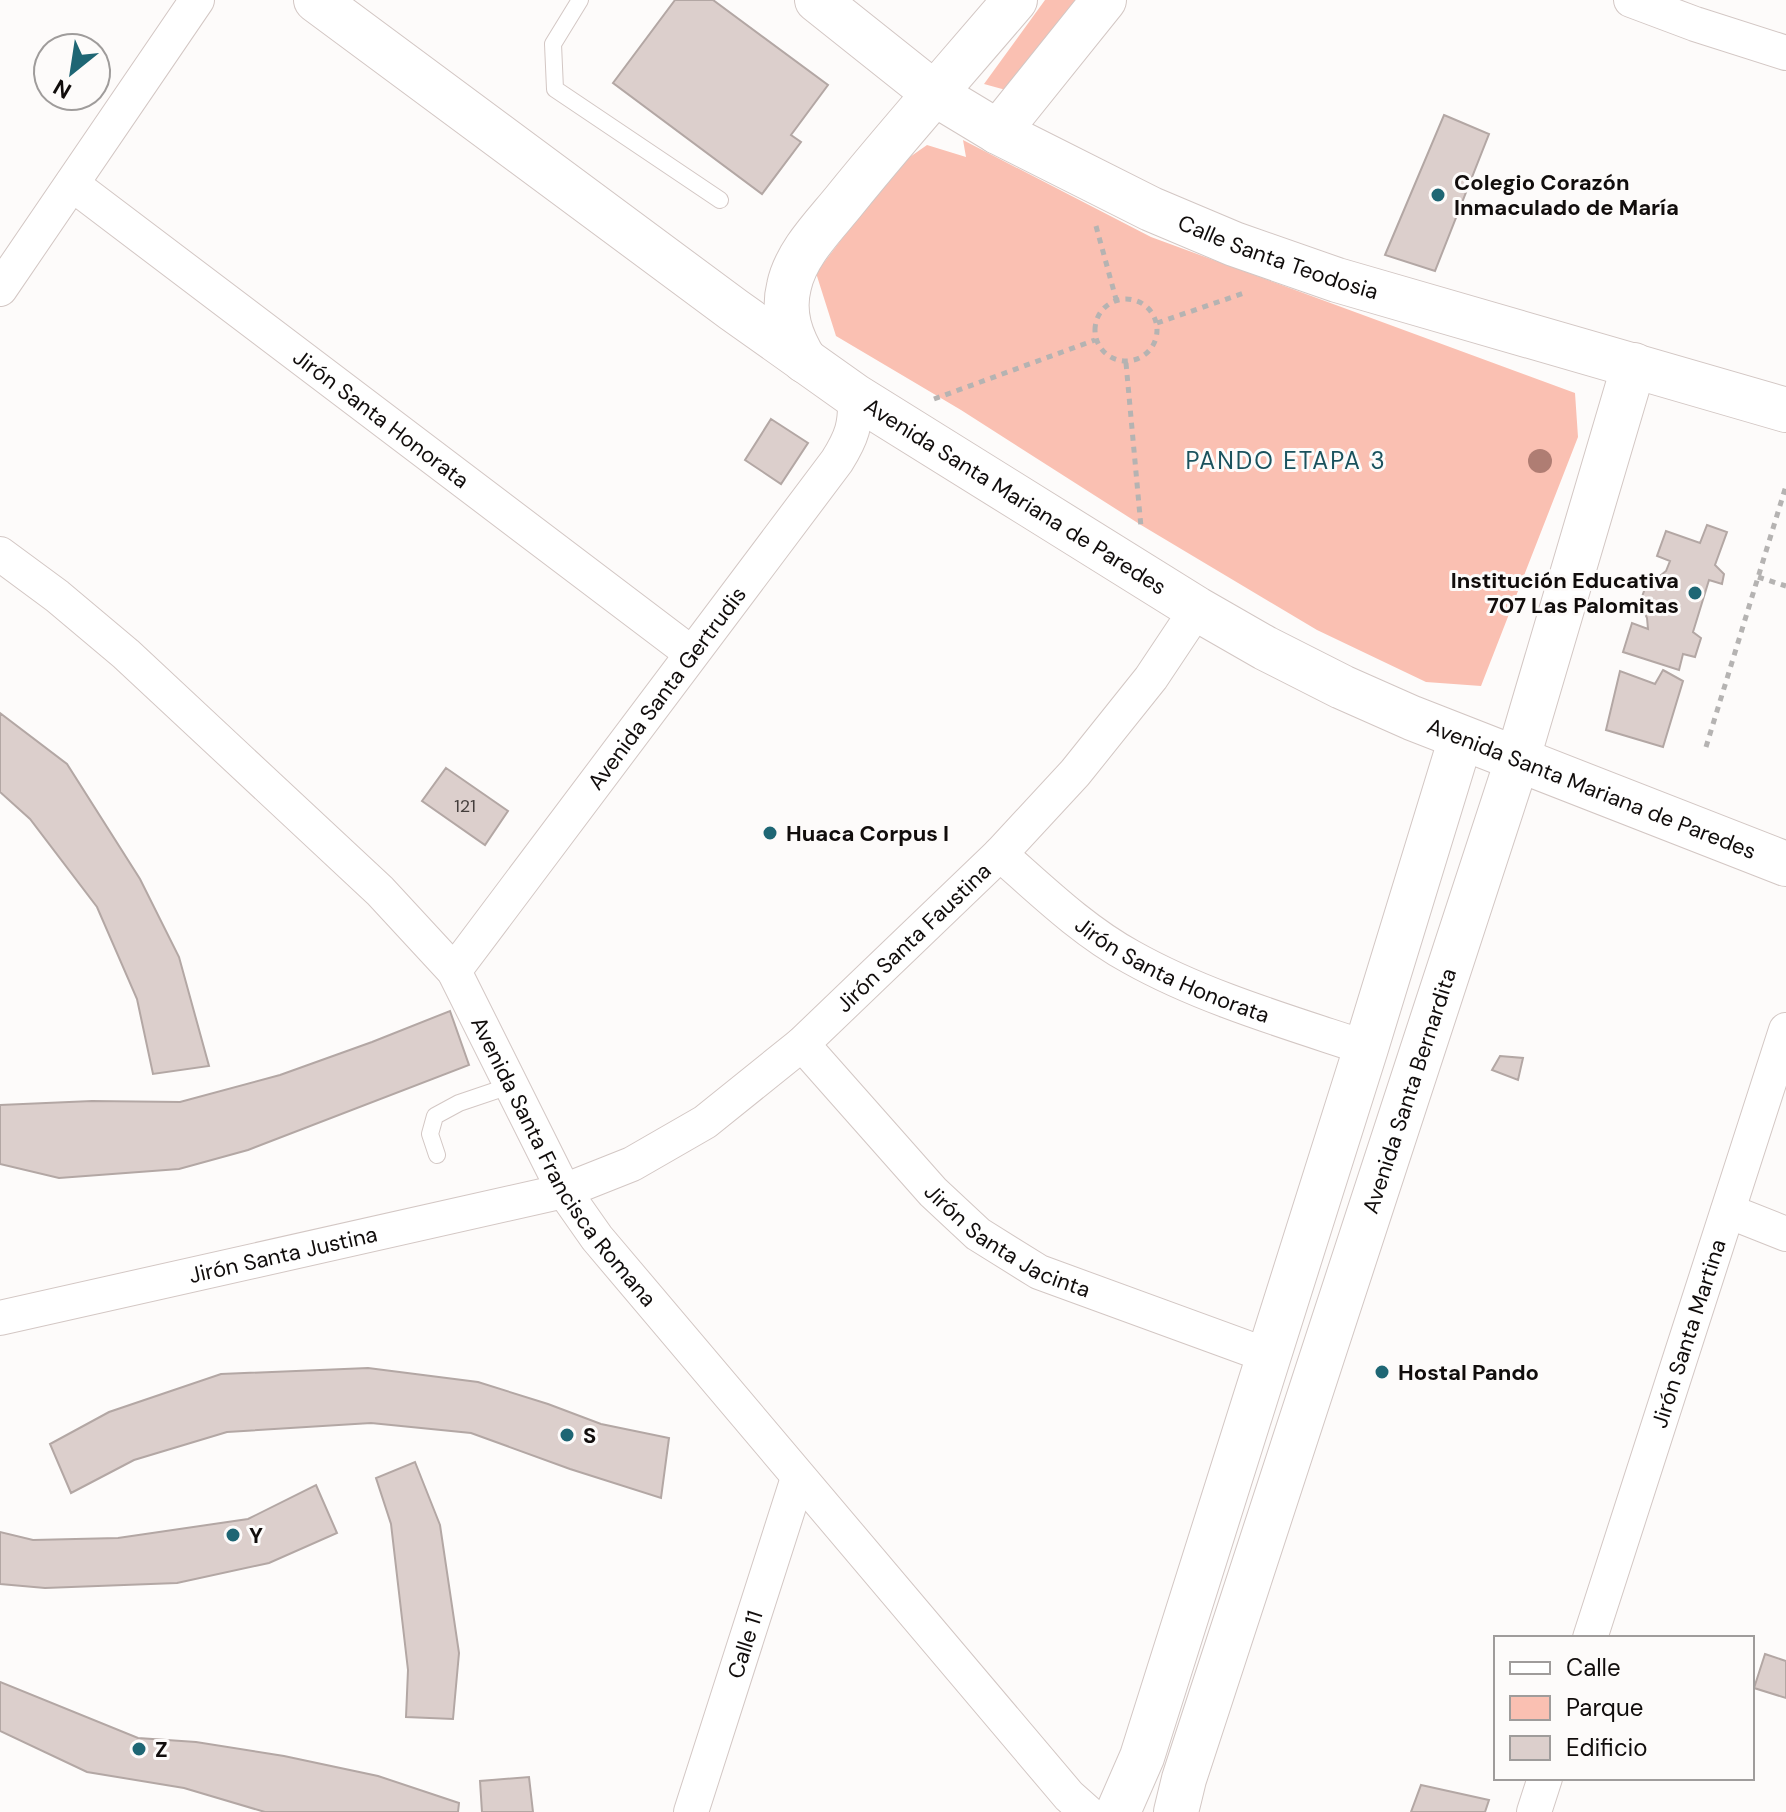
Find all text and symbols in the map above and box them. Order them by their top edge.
north arrow [32,32,112,112]
text: N [48,72,76,105]
place label: Colegio Corazón Inmaculado de María [1454,168,1679,222]
marker: Colegio Corazón Inmaculado de María [1429,186,1447,204]
street label: Calle Santa Teodosia [1174,208,1382,306]
street label: Jirón Santa Honorata [287,342,475,494]
street label: Avenida Santa Mariana de Paredes [859,391,1172,601]
district label: PANDO ETAPA 3 [1185,445,1387,476]
place label: Institución Educativa 707 Las Palomitas [1451,566,1679,620]
street label: Avenida Santa Gertrudis [581,580,752,795]
marker: Institución Educativa 707 Las Palomitas [1686,584,1704,602]
street label: Avenida Santa Mariana de Paredes [1423,711,1760,865]
house number: 121 [454,794,476,818]
place label: Huaca Corpus I [786,819,949,848]
marker: Huaca Corpus I [761,824,779,842]
street label: Jirón Santa Faustina [829,856,997,1018]
street label: Jirón Santa Honorata [1069,910,1273,1029]
street label: Avenida Santa Bernardita [1355,965,1463,1217]
street label: Avenida Santa Francisca Romana [465,1012,663,1312]
street label: Jirón Santa Jacinta [918,1178,1094,1304]
street label: Jirón Santa Justina [186,1219,380,1290]
street label: Jirón Santa Martina [1644,1235,1732,1431]
place label: Hostal Pando [1398,1358,1539,1387]
marker: Hostal Pando [1373,1363,1391,1381]
place label: S [583,1421,596,1450]
marker: S [558,1426,576,1444]
place label: Y [249,1521,263,1550]
marker: Y [224,1526,242,1544]
street label: Calle 11 [720,1607,769,1682]
legend [1494,1636,1754,1780]
text: Calle [1566,1652,1621,1683]
text: Parque [1566,1692,1643,1723]
text: Edificio [1566,1732,1648,1763]
place label: Z [155,1735,168,1764]
marker: Z [130,1740,148,1758]

